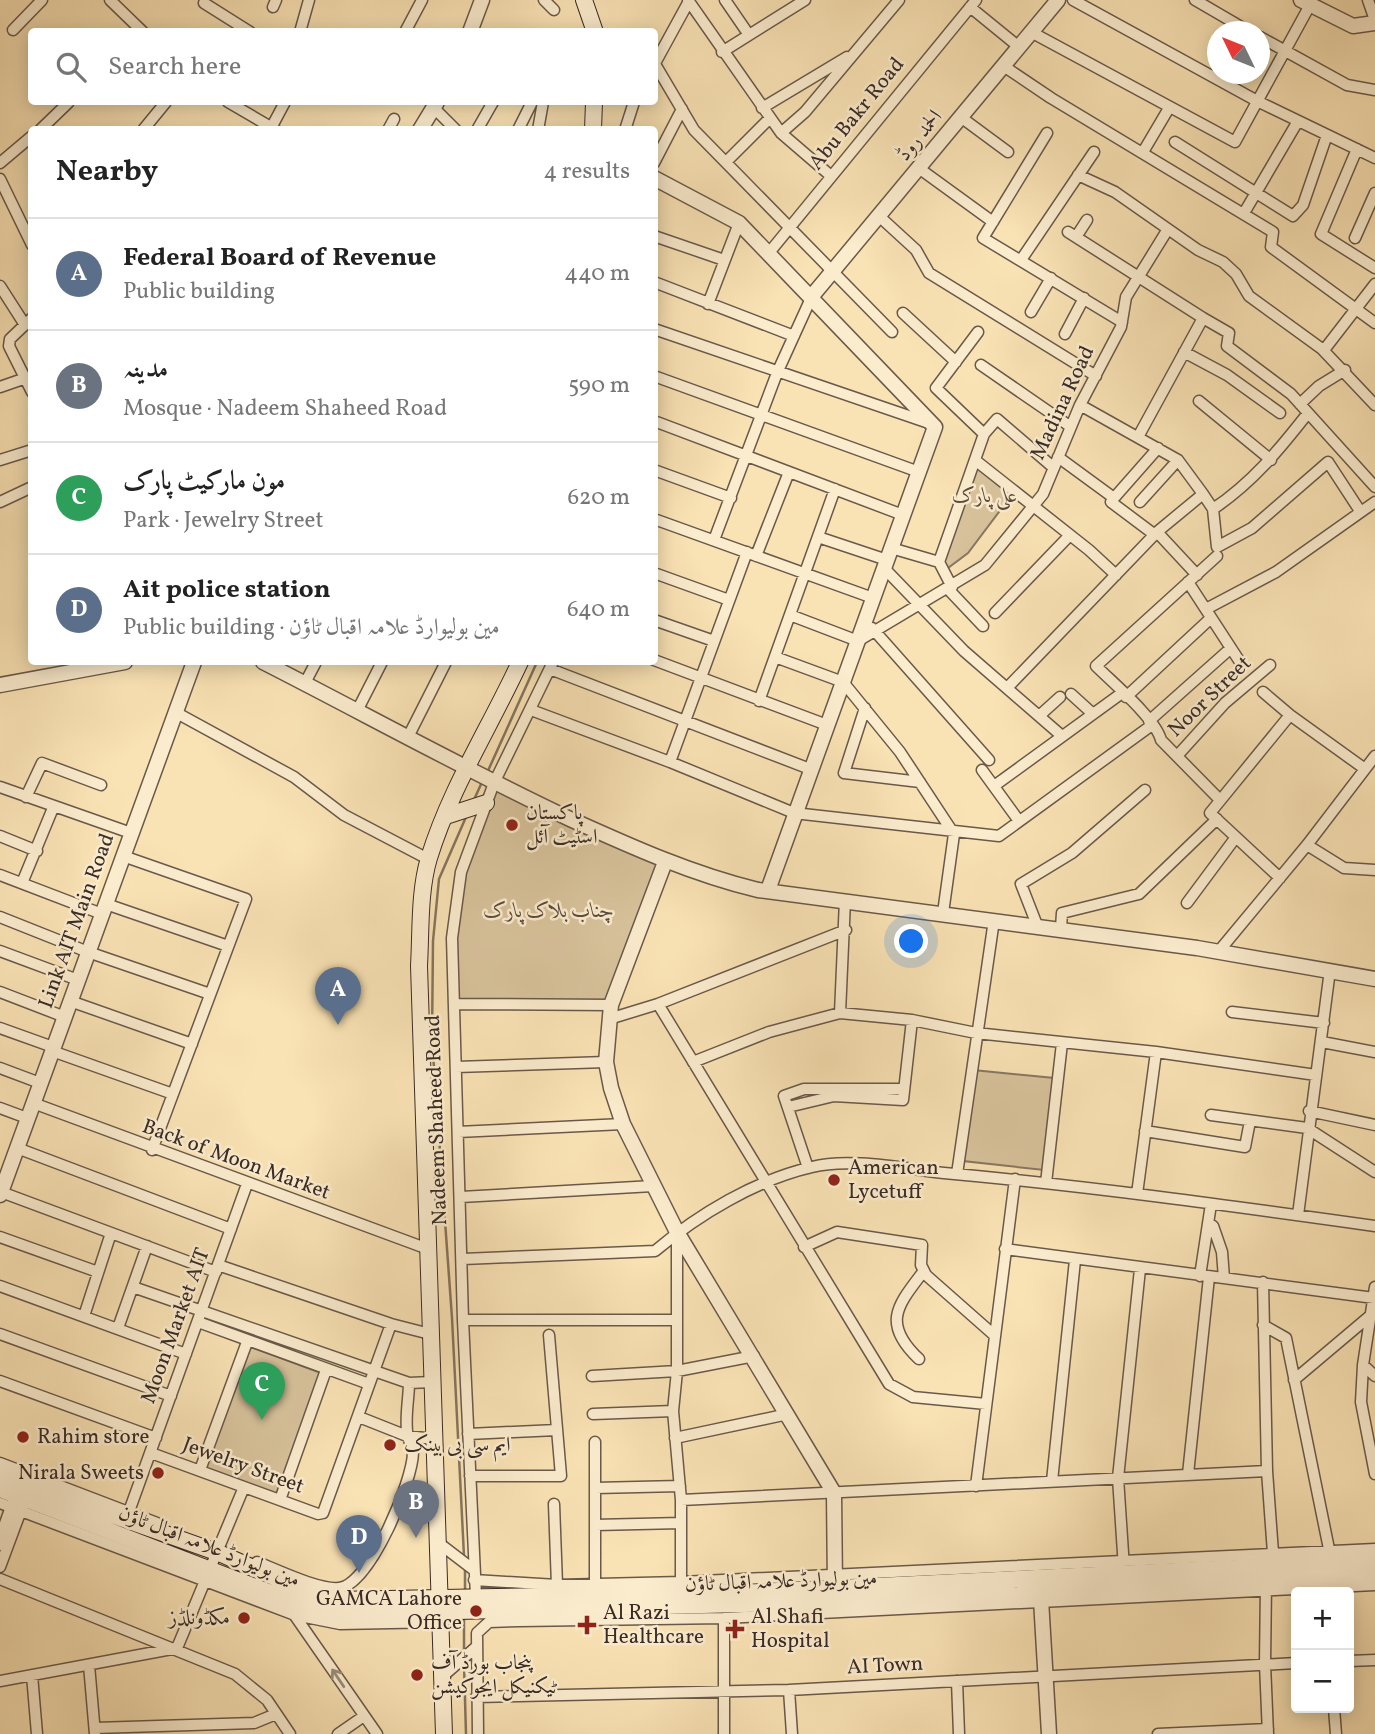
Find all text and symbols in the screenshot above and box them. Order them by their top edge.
north arrow [1207,21,1270,84]
search box [28,28,658,105]
icon: search [52,48,90,86]
text: Search here [108,49,241,85]
street label: Abu Bakr Road [802,51,912,177]
street label: الحمد روڈ [890,104,950,168]
text: Nearby [56,151,158,193]
text: 4 results [544,156,630,188]
text: Federal Board of Revenue [123,240,436,276]
text: A [71,258,87,290]
text: 440 m [564,258,630,290]
text: Public building [123,276,275,308]
street label: Madina Road [1024,341,1102,465]
text: مدینہ [123,352,168,388]
text: B [71,370,87,402]
text: 590 m [568,370,630,402]
text: Mosque · Nadeem Shaheed Road [123,393,447,425]
text: مون مارکیٹ پارک [123,464,285,500]
text: C [72,482,86,514]
text: 620 m [567,482,630,514]
park label: علی پارک [952,482,1018,511]
text: Park · Jewelry Street [123,505,324,537]
text: Ait police station [123,572,331,608]
text: D [71,594,87,626]
text: 640 m [567,594,630,626]
text: Public building · مین بولیوارڈ علامہ اقبال ٹاؤن [123,612,500,644]
street label: Noor Street [1162,650,1258,744]
place label: پاکستان اسٹیٹ آئل [526,799,598,852]
marker: پاکستان اسٹیٹ آئل [504,817,520,833]
street label: Link AIT Main Road [32,829,122,1013]
park label: چناب بلاک پارک [483,897,615,926]
your location [894,924,928,958]
pin: A [315,967,361,1025]
street label: Nadeem Shaheed Road [419,1014,455,1226]
street label: Back of Moon Market [138,1112,334,1208]
place label: American Lycetuff [848,1154,939,1207]
marker: American Lycetuff [826,1172,842,1188]
street label: Moon Market AIT [134,1244,218,1408]
pin: C [239,1362,285,1420]
place label: Rahim store [37,1423,150,1452]
marker: Rahim store [15,1429,31,1445]
street label: Jewelry Street [178,1431,308,1501]
place label: ایم سی بی بینک [404,1431,511,1462]
marker: ایم سی بی بینک [382,1437,398,1453]
place label: Nirala Sweets [18,1459,144,1488]
marker: Nirala Sweets [150,1465,166,1481]
pin: B [393,1480,439,1538]
street label: مین بولیوارڈ علامہ اقبال ٹاؤن [114,1499,304,1595]
pin: D [336,1515,382,1573]
street label: مین بولیوارڈ علامہ اقبال ٹاؤن [684,1564,878,1600]
place label: GAMCA Lahore Office [316,1585,462,1638]
map controls [1291,1587,1354,1713]
button: + [1291,1587,1354,1650]
place label: Al Razi Healthcare [603,1599,704,1652]
marker: GAMCA Lahore Office [468,1603,484,1619]
place label: Al Shafi Hospital [751,1603,829,1656]
place label: مکڈونلڈز [167,1604,230,1633]
marker: مکڈونلڈز [236,1610,252,1626]
marker: Al Razi Healthcare [577,1615,597,1635]
marker: Al Shafi Hospital [725,1619,745,1639]
place label: پنجاب بورڈ آف ٹیکنیکل ایجوکیشن [431,1649,558,1702]
street label: AI Town [846,1650,924,1682]
button: − [1291,1650,1354,1713]
marker: پنجاب بورڈ آف ٹیکنیکل ایجوکیشن [409,1667,425,1683]
one-way arrow [331,1669,345,1688]

